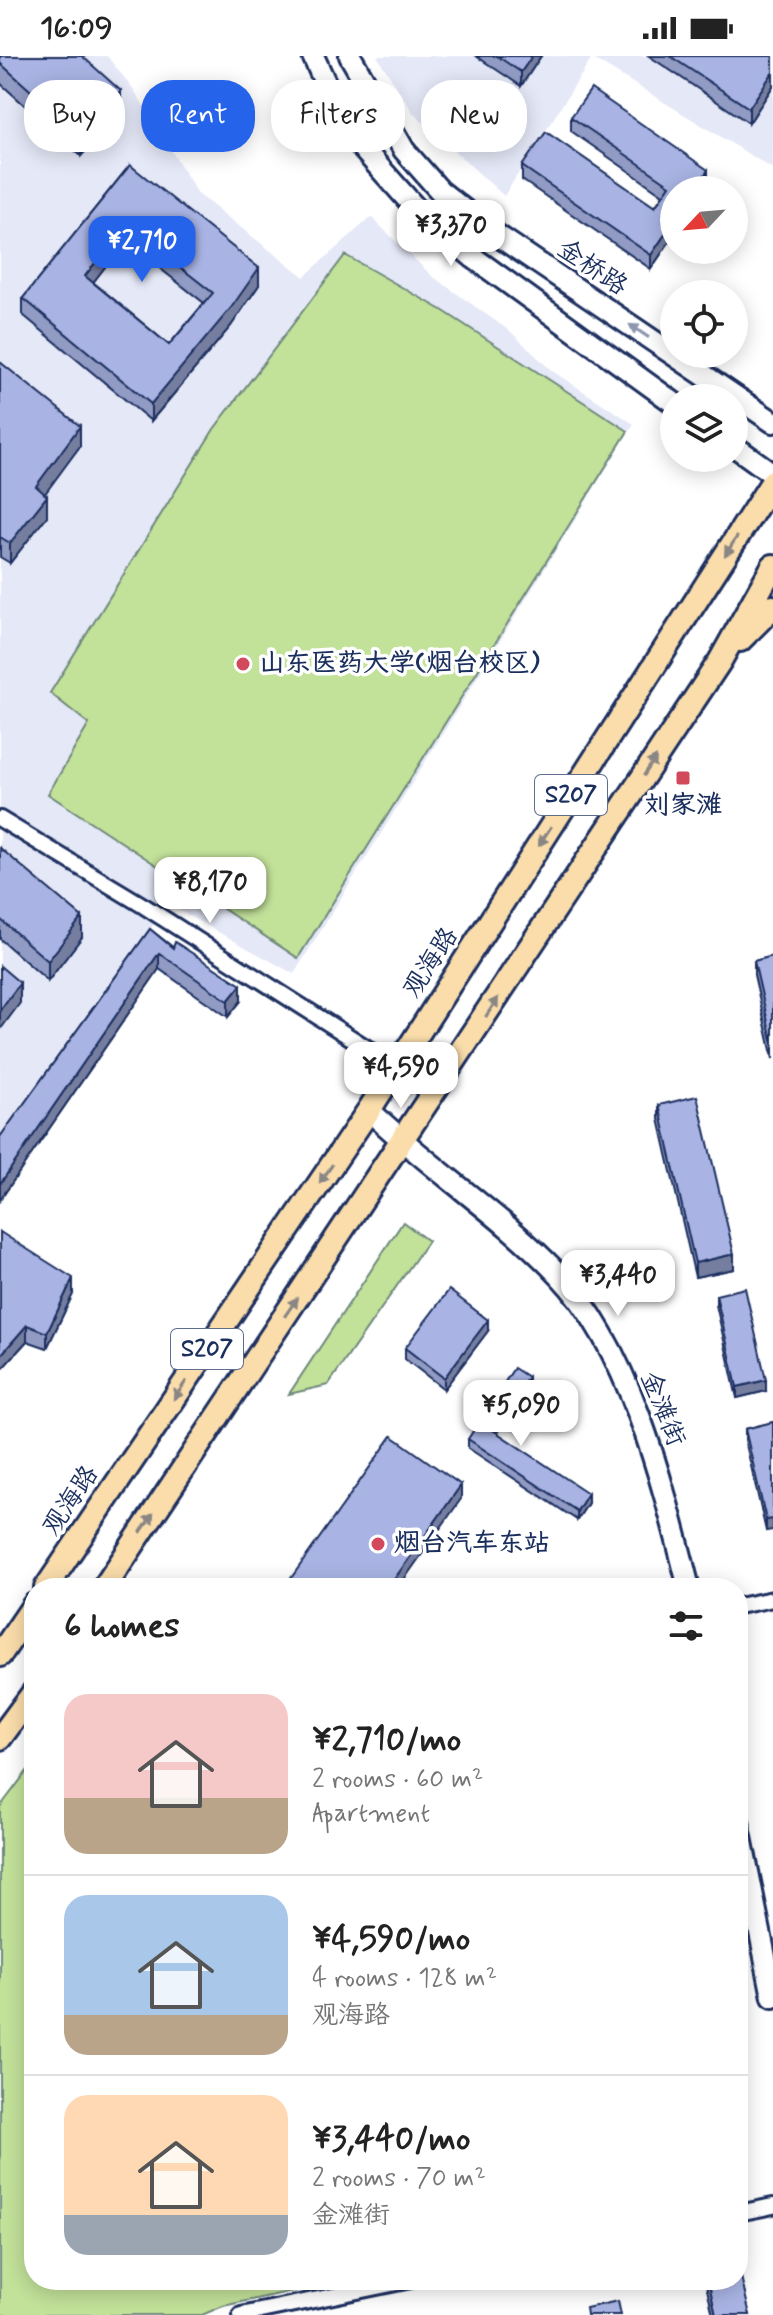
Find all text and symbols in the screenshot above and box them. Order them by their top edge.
text: 16:09 [40,9,113,48]
chip: Buy [24,80,125,152]
chip: Rent [141,80,255,152]
chip: Filters [271,80,405,152]
chip: New [421,80,527,152]
north arrow [660,176,748,264]
map controls [660,176,748,472]
pin: ¥3,370 [386,200,516,268]
text: ¥3,370 [415,209,487,243]
pin: ¥2,710 [77,216,207,284]
text: ¥2,710 [106,225,178,259]
street label: 金桥路 [550,232,634,304]
button: locate [660,280,748,368]
one-way arrow [628,324,650,339]
button: layers [660,384,748,472]
one-way arrow [723,536,738,557]
place label: 山东医药大学(烟台校区) [259,647,540,681]
marker: 山东医药大学(烟台校区) [234,655,252,673]
one-way arrow [643,756,658,777]
marker: 刘家滩 [674,769,692,787]
road number: S207 [535,775,607,815]
place label: 刘家滩 [644,789,722,823]
one-way arrow [539,825,553,847]
pin: ¥8,170 [145,857,275,925]
text: ¥8,170 [172,866,248,900]
street label: 观海路 [395,921,467,1005]
one-way arrow [484,996,499,1017]
pin: ¥4,590 [336,1042,466,1110]
text: ¥4,590 [362,1051,440,1085]
one-way arrow [318,1164,333,1185]
pin: ¥3,440 [553,1250,683,1318]
text: ¥3,440 [579,1259,657,1293]
one-way arrow [284,1296,299,1317]
road number: S207 [171,1329,243,1369]
street label: 金滩街 [632,1366,692,1452]
one-way arrow [173,1379,188,1400]
pin: ¥5,090 [456,1380,586,1448]
text: ¥5,090 [481,1389,561,1423]
street label: 观海路 [35,1459,107,1543]
one-way arrow [140,1512,154,1534]
place label: 烟台汽车东站 [394,1527,550,1561]
marker: 烟台汽车东站 [369,1535,387,1553]
text: 6 homes [64,1604,179,1649]
icon: filters [664,1604,708,1648]
text: ¥2,710/mo [312,1718,461,1763]
icon: home [128,1726,224,1822]
text: 2 rooms · 60 m² [312,1763,483,1797]
text: Apartment [312,1797,430,1831]
text: ¥4,590/mo [312,1917,470,1962]
icon: home [128,1927,224,2023]
text: 4 rooms · 128 m² [312,1962,497,1996]
text: 观海路 [312,1999,390,2033]
text: ¥3,440/mo [312,2117,470,2162]
icon: home [128,2127,224,2223]
text: 2 rooms · 70 m² [312,2162,486,2196]
text: 金滩街 [312,2199,390,2233]

